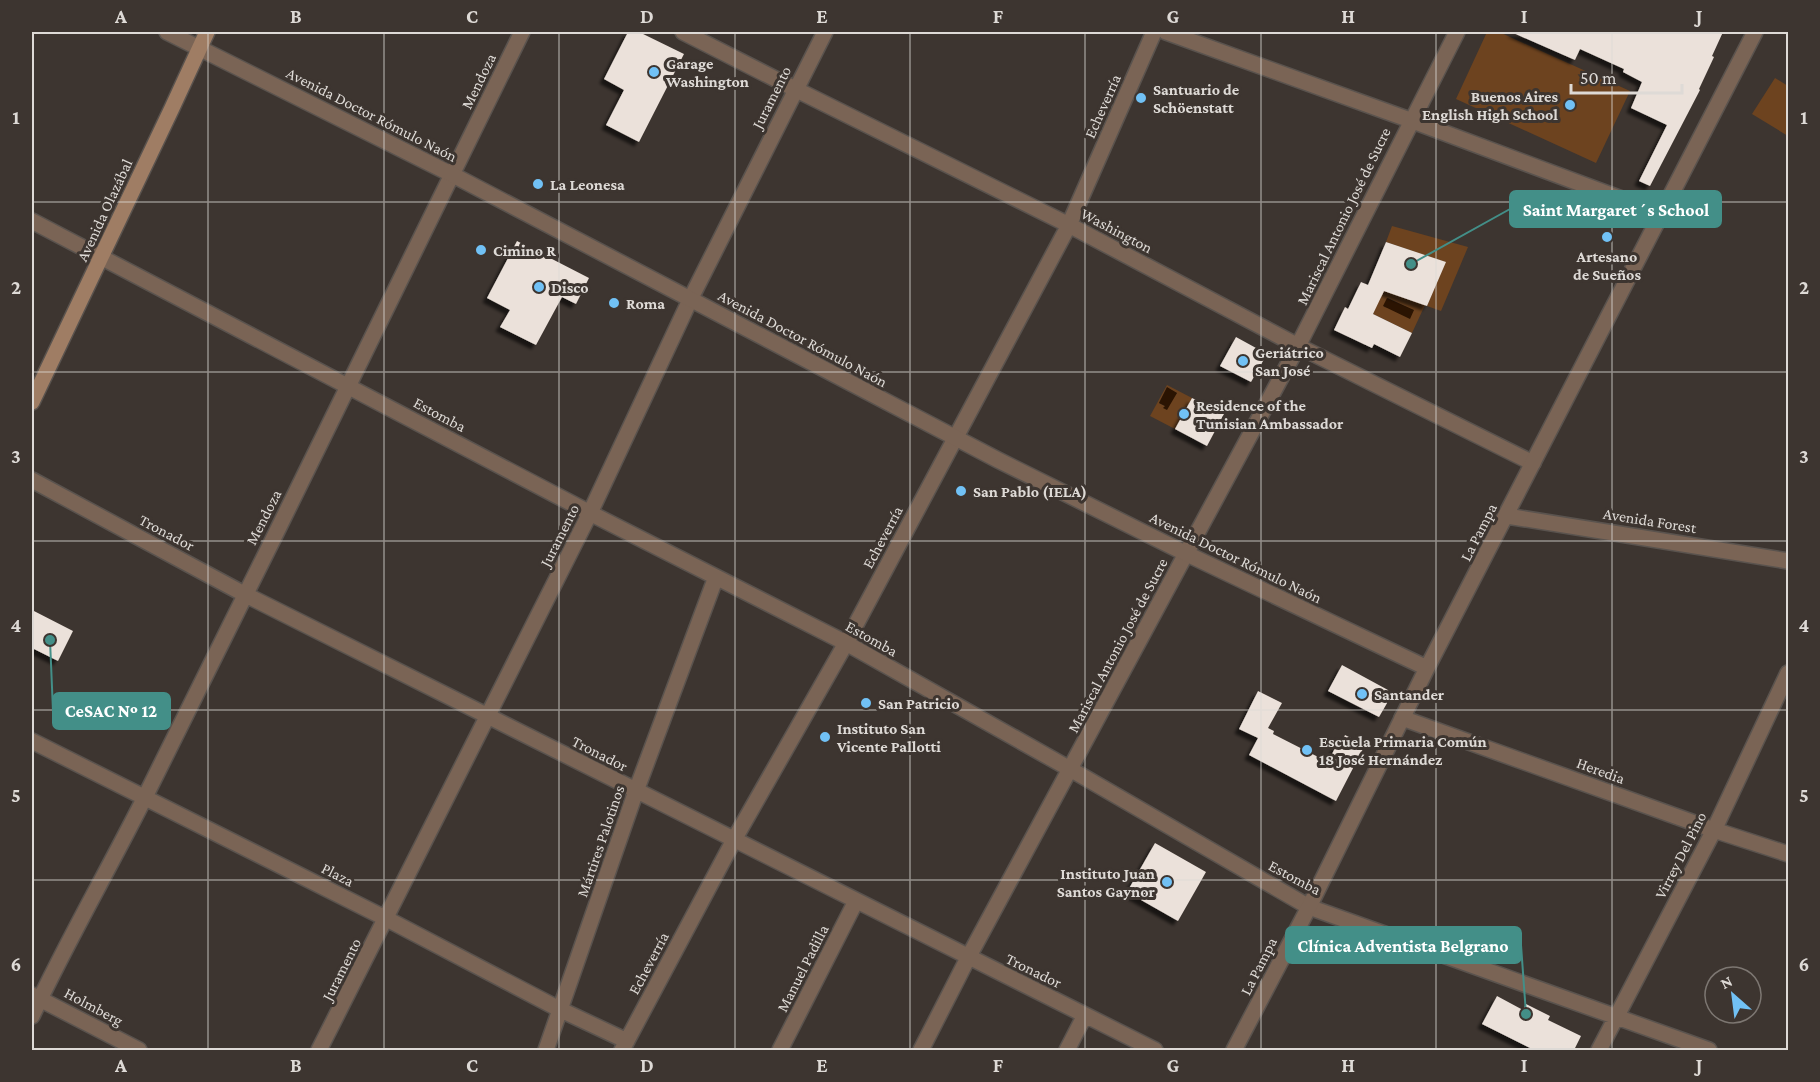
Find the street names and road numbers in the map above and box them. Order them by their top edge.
street label: Mendoza [458,50,499,112]
street label: Juramento [748,63,795,133]
street label: Avenida Doctor Rómulo Naón [284,64,460,165]
street label: Echeverría [1081,71,1124,141]
street label: Mariscal Antonio José de Sucre [1293,125,1395,308]
street label: Avenida Olazábal [73,156,136,264]
street label: Washington [1078,205,1156,257]
street label: Avenida Doctor Rómulo Naón [715,287,891,391]
street label: Estomba [411,394,469,436]
street label: Mendoza [242,486,285,548]
street label: La Pampa [1457,500,1501,564]
street label: Juramento [536,501,583,571]
street label: Echeverría [859,503,906,571]
street label: Avenida Forest [1602,505,1698,536]
street label: Avenida Doctor Rómulo Naón [1147,508,1325,607]
street label: Tronador [136,511,198,554]
street label: Mariscal Antonio José de Sucre [1064,555,1172,736]
street label: Estomba [843,617,901,660]
street label: Tronador [569,732,631,775]
street label: Heredia [1574,754,1628,787]
street label: Mártires Palotinos [573,783,628,899]
street label: Virrey Del Pino [1651,809,1711,902]
street label: Estomba [1266,857,1324,899]
street label: Plaza [319,859,357,890]
street label: Manuel Padilla [773,921,832,1015]
street label: Echeverría [625,929,672,997]
street label: La Pampa [1237,934,1281,998]
street label: Juramento [318,935,365,1005]
street label: Tronador [1003,950,1065,991]
street label: Holmberg [61,984,126,1030]

